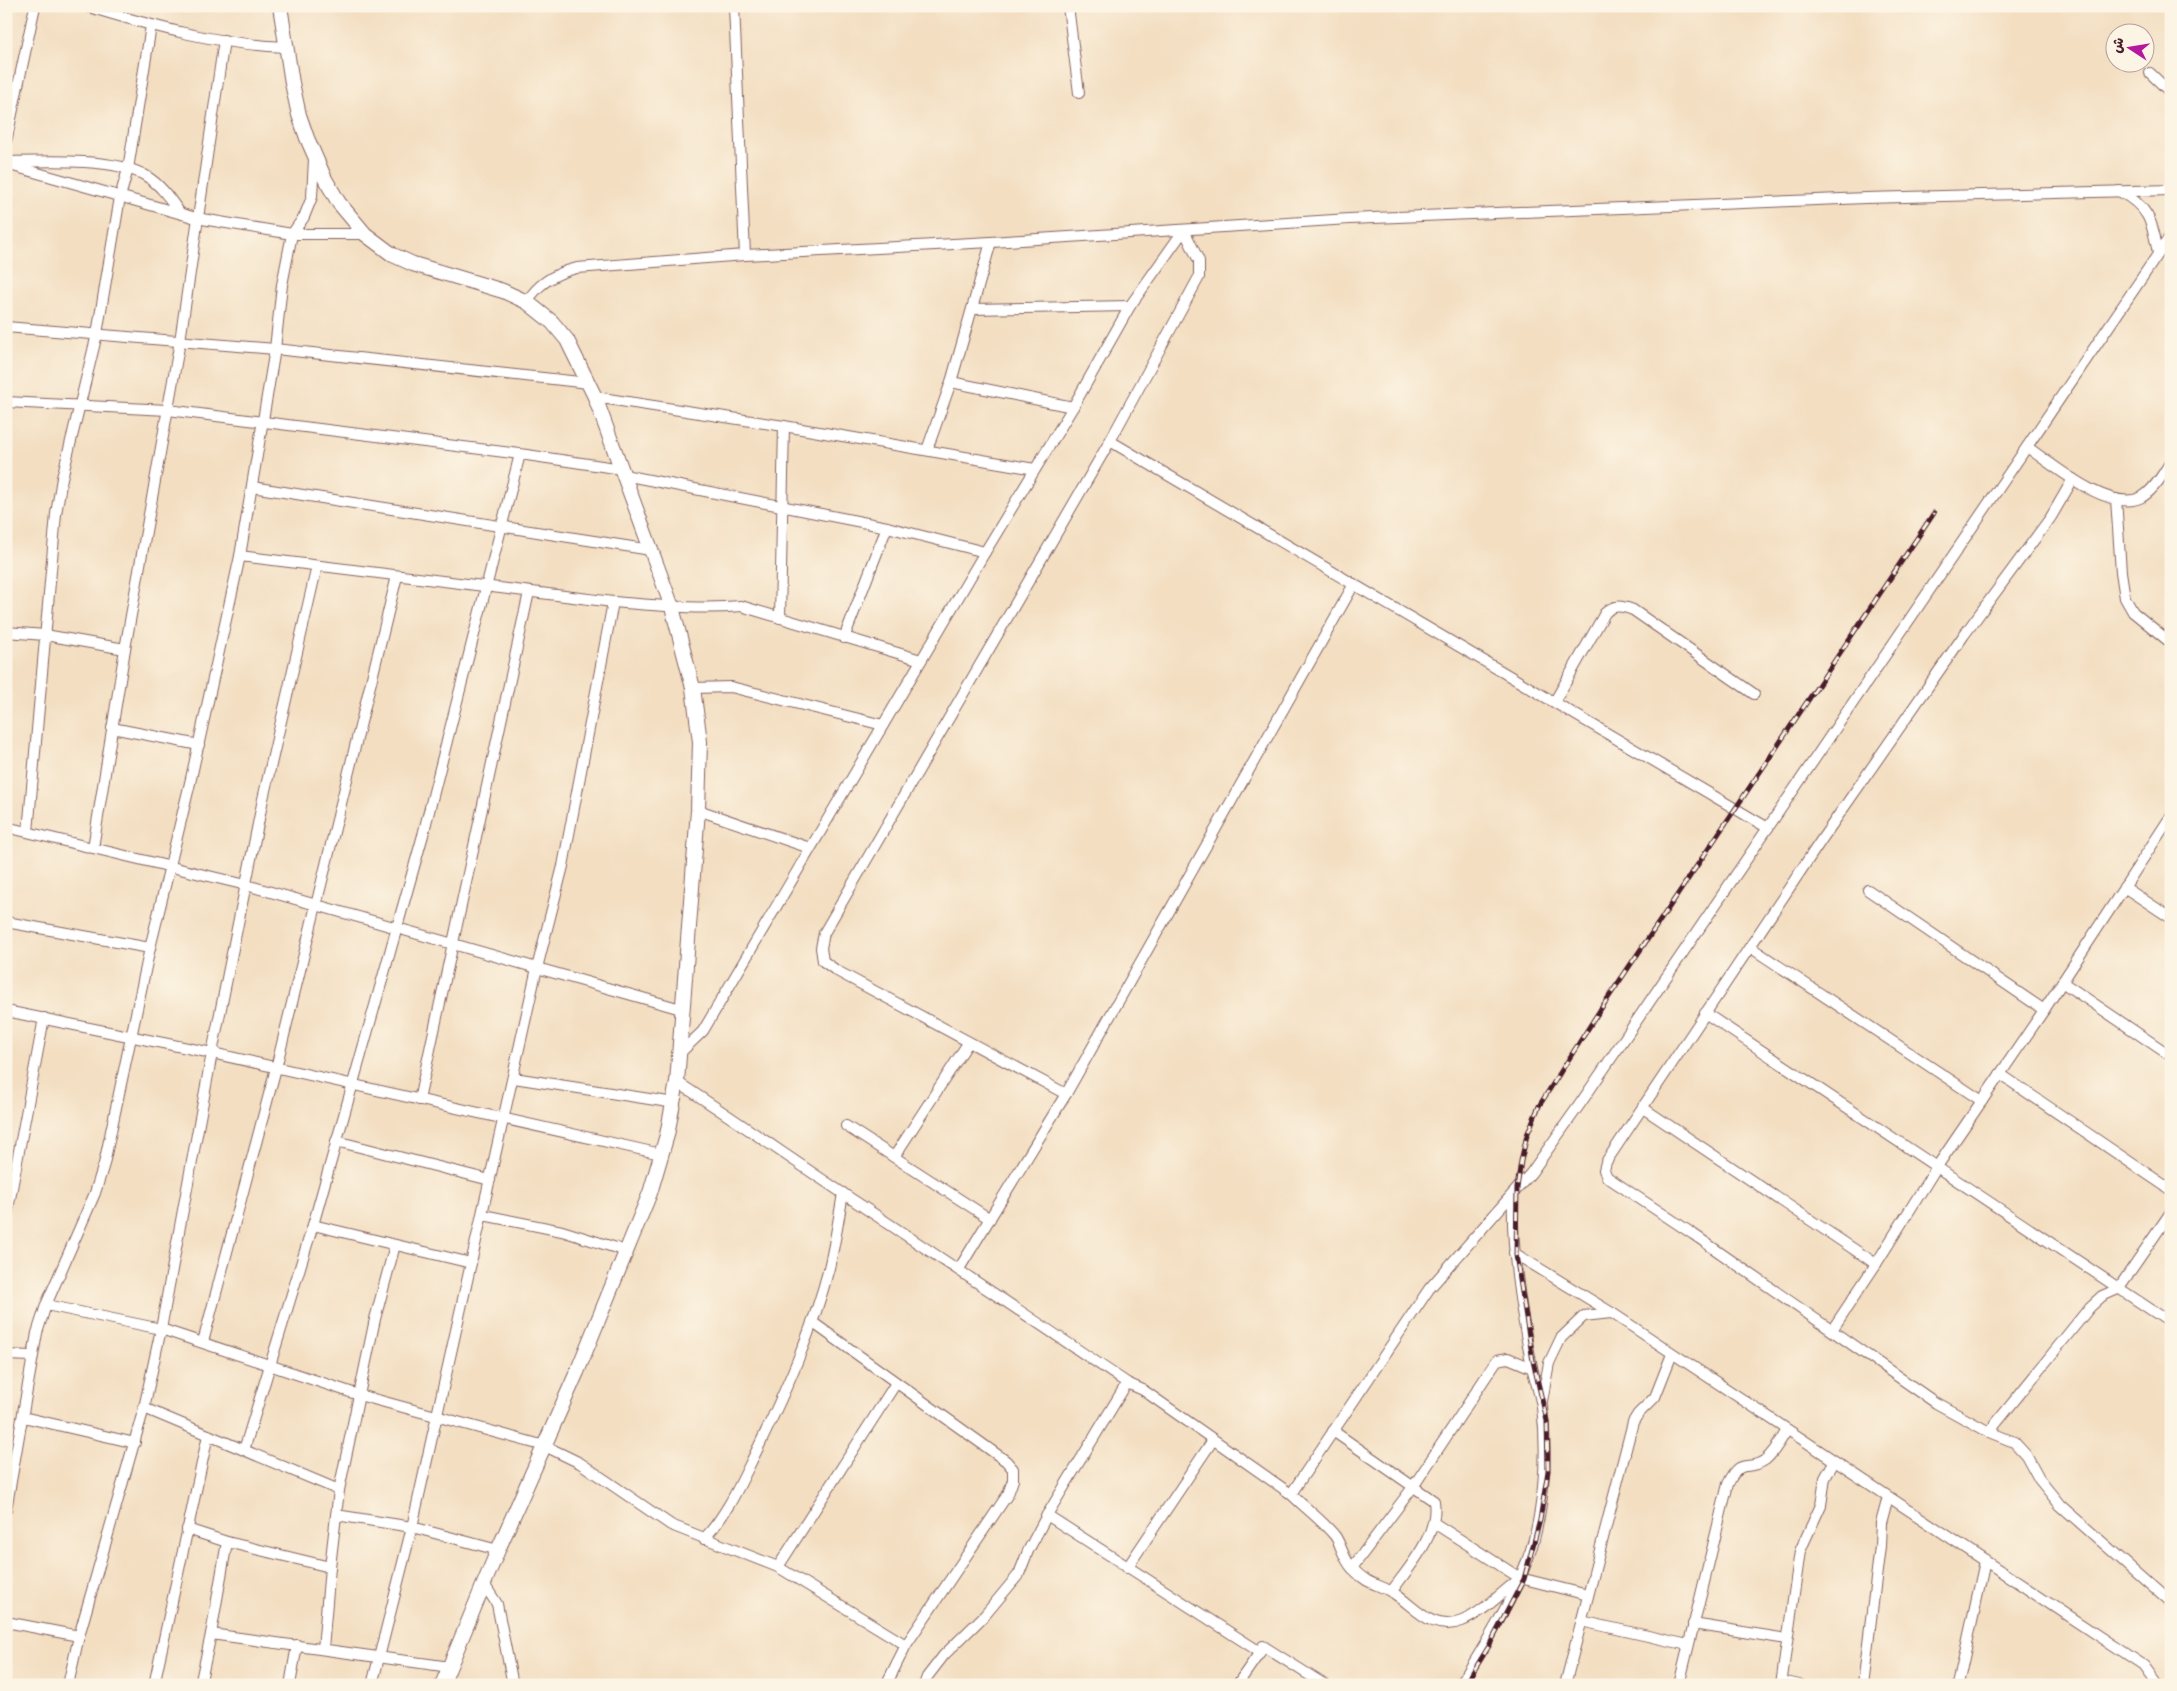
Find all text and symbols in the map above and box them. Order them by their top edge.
north arrow [2104,22,2154,72]
text: ش [2107,36,2130,55]

